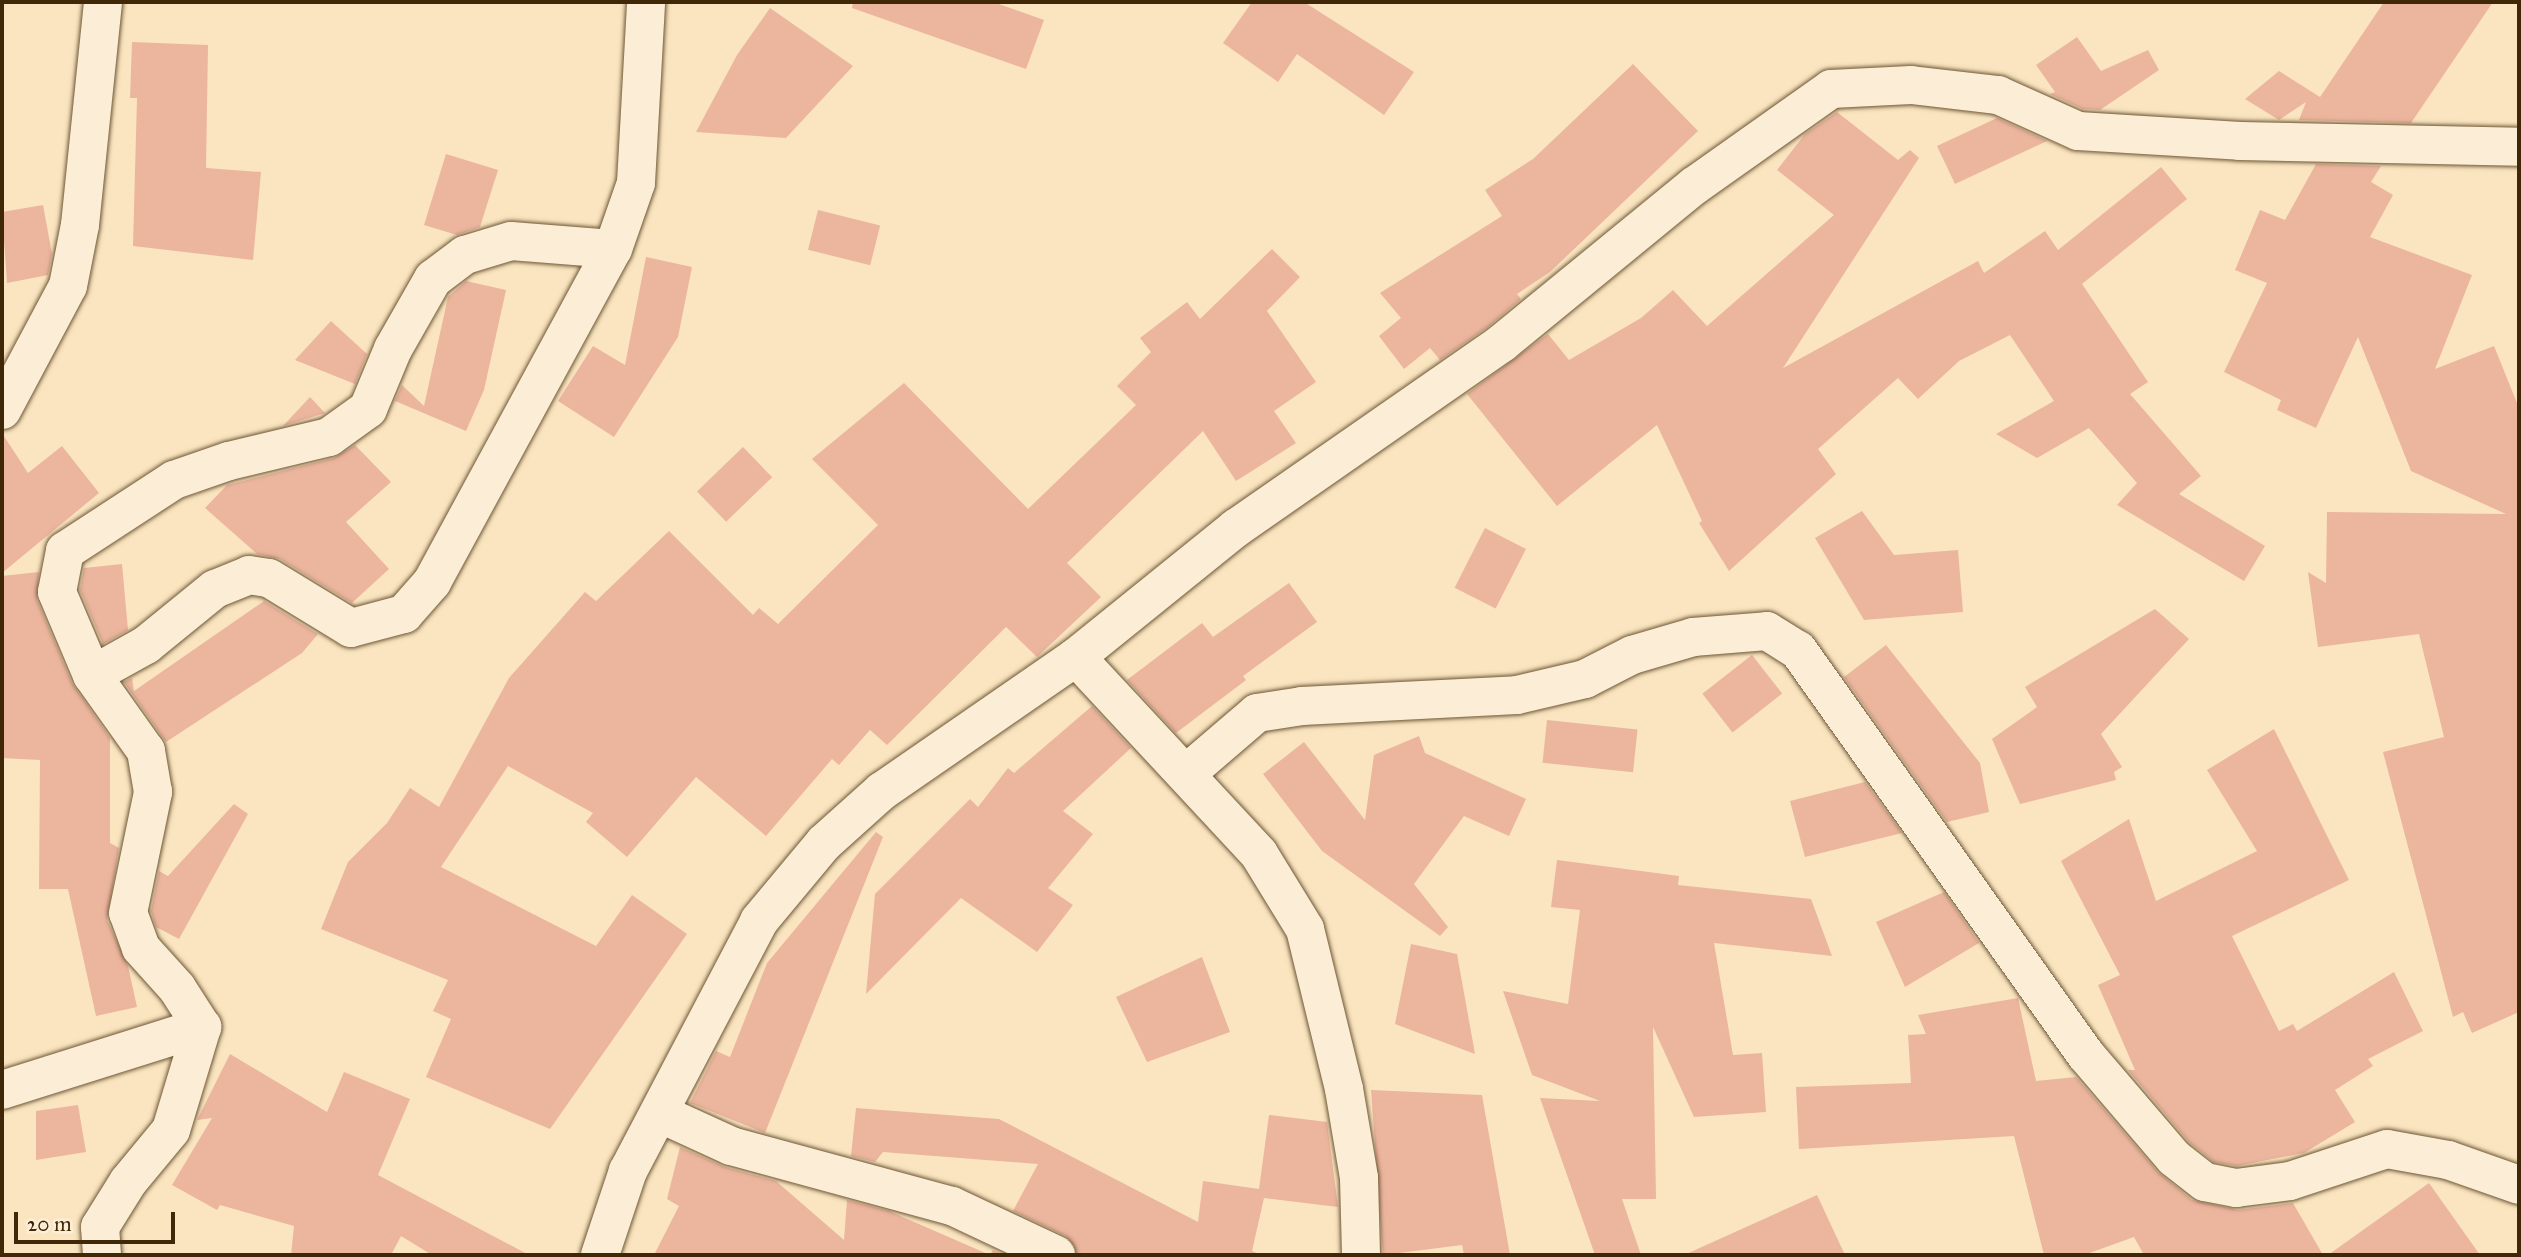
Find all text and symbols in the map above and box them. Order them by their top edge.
scale bar [18,1198,178,1242]
text: 20 m [27,1211,72,1237]

